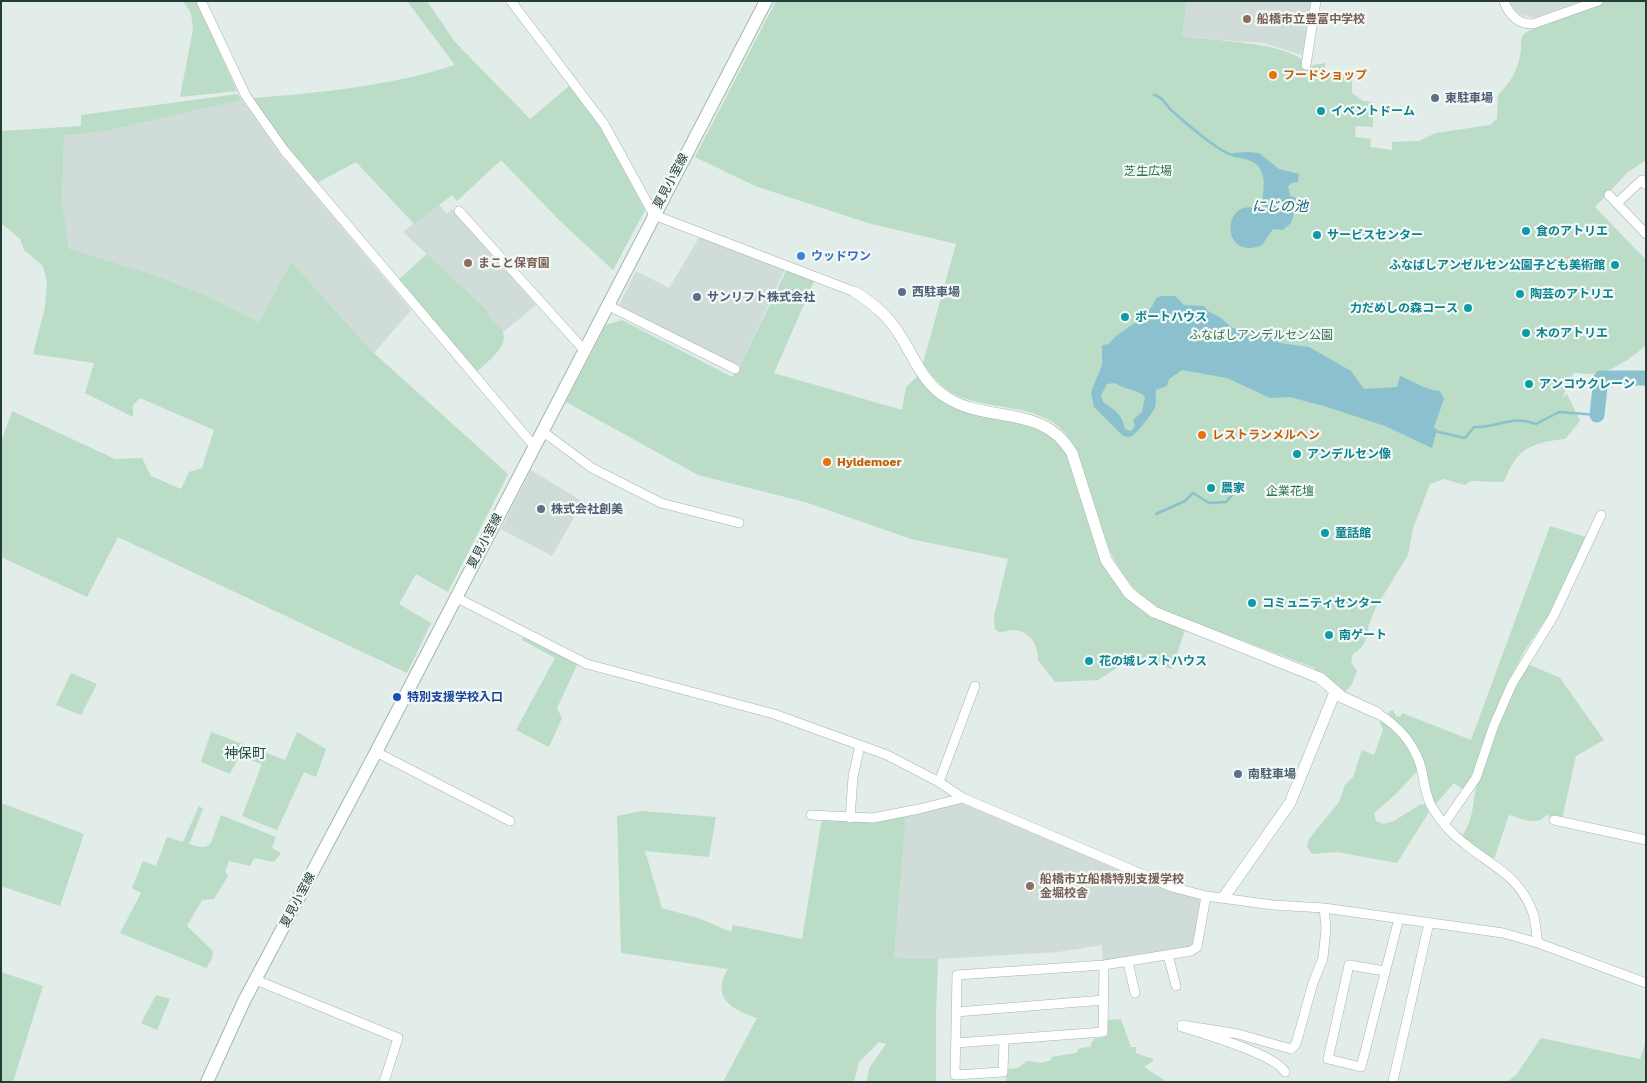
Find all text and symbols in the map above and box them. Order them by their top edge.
place label: 船橋市立豊富中学校 [1257,12,1365,26]
marker: 船橋市立豊富中学校 [1241,13,1253,25]
place label: フードショップ [1283,68,1367,82]
marker: フードショップ [1267,69,1279,81]
place label: 東駐車場 [1445,91,1493,105]
marker: 東駐車場 [1429,92,1441,104]
place label: イベントドーム [1331,104,1415,118]
marker: イベントドーム [1315,105,1327,117]
street label: 夏見小室線 [651,151,691,211]
park label: 芝生広場 [1124,164,1172,178]
water label: にじの池 [1252,199,1308,215]
place label: 食のアトリエ [1536,224,1608,238]
marker: 食のアトリエ [1520,225,1532,237]
place label: サービスセンター [1327,228,1423,242]
marker: サービスセンター [1311,229,1323,241]
place label: ウッドワン [811,249,871,263]
marker: ウッドワン [795,250,807,262]
place label: まこと保育園 [478,256,550,270]
marker: まこと保育園 [462,257,474,269]
place label: ふなばしアンゼルセン公園子ども美術館 [1389,258,1605,272]
marker: ふなばしアンゼルセン公園子ども美術館 [1609,259,1621,271]
place label: 西駐車場 [912,285,960,299]
marker: 西駐車場 [896,286,908,298]
place label: 陶芸のアトリエ [1530,287,1614,301]
marker: 陶芸のアトリエ [1514,288,1526,300]
place label: サンリフト株式会社 [707,290,815,304]
marker: サンリフト株式会社 [691,291,703,303]
place label: 力だめしの森コース [1350,301,1458,315]
marker: 力だめしの森コース [1462,302,1474,314]
place label: ボートハウス [1135,310,1207,324]
marker: ボートハウス [1119,311,1131,323]
place label: 木のアトリエ [1536,326,1608,340]
marker: 木のアトリエ [1520,327,1532,339]
park label: ふなばしアンデルセン公園 [1189,328,1333,342]
place label: アンコウクレーン [1539,377,1635,391]
marker: アンコウクレーン [1523,378,1535,390]
place label: レストランメルヘン [1212,428,1320,442]
marker: レストランメルヘン [1196,429,1208,441]
place label: アンデルセン像 [1307,447,1391,461]
marker: アンデルセン像 [1291,448,1303,460]
place label: Hyldemoer [837,455,902,469]
marker: Hyldemoer [821,456,833,468]
place label: 農家 [1221,481,1245,495]
marker: 農家 [1205,482,1217,494]
park label: 企業花壇 [1266,484,1314,498]
place label: 株式会社創美 [551,502,623,516]
marker: 株式会社創美 [535,503,547,515]
street label: 夏見小室線 [465,511,505,571]
place label: 童話館 [1335,526,1371,540]
marker: 童話館 [1319,527,1331,539]
place label: コミュニティセンター [1262,596,1382,610]
marker: コミュニティセンター [1246,597,1258,609]
place label: 南ゲート [1339,628,1387,642]
marker: 南ゲート [1323,629,1335,641]
place label: 花の城レストハウス [1099,654,1207,668]
marker: 花の城レストハウス [1083,655,1095,667]
place label: 特別支援学校入口 [407,690,503,704]
marker: 特別支援学校入口 [391,691,403,703]
district label: 神保町 [224,746,266,762]
place label: 南駐車場 [1248,767,1296,781]
marker: 南駐車場 [1232,768,1244,780]
street label: 夏見小室線 [278,870,318,930]
place label: 船橋市立船橋特別支援学校 金堀校舎 [1040,872,1184,900]
marker: 船橋市立船橋特別支援学校 金堀校舎 [1024,880,1036,892]

